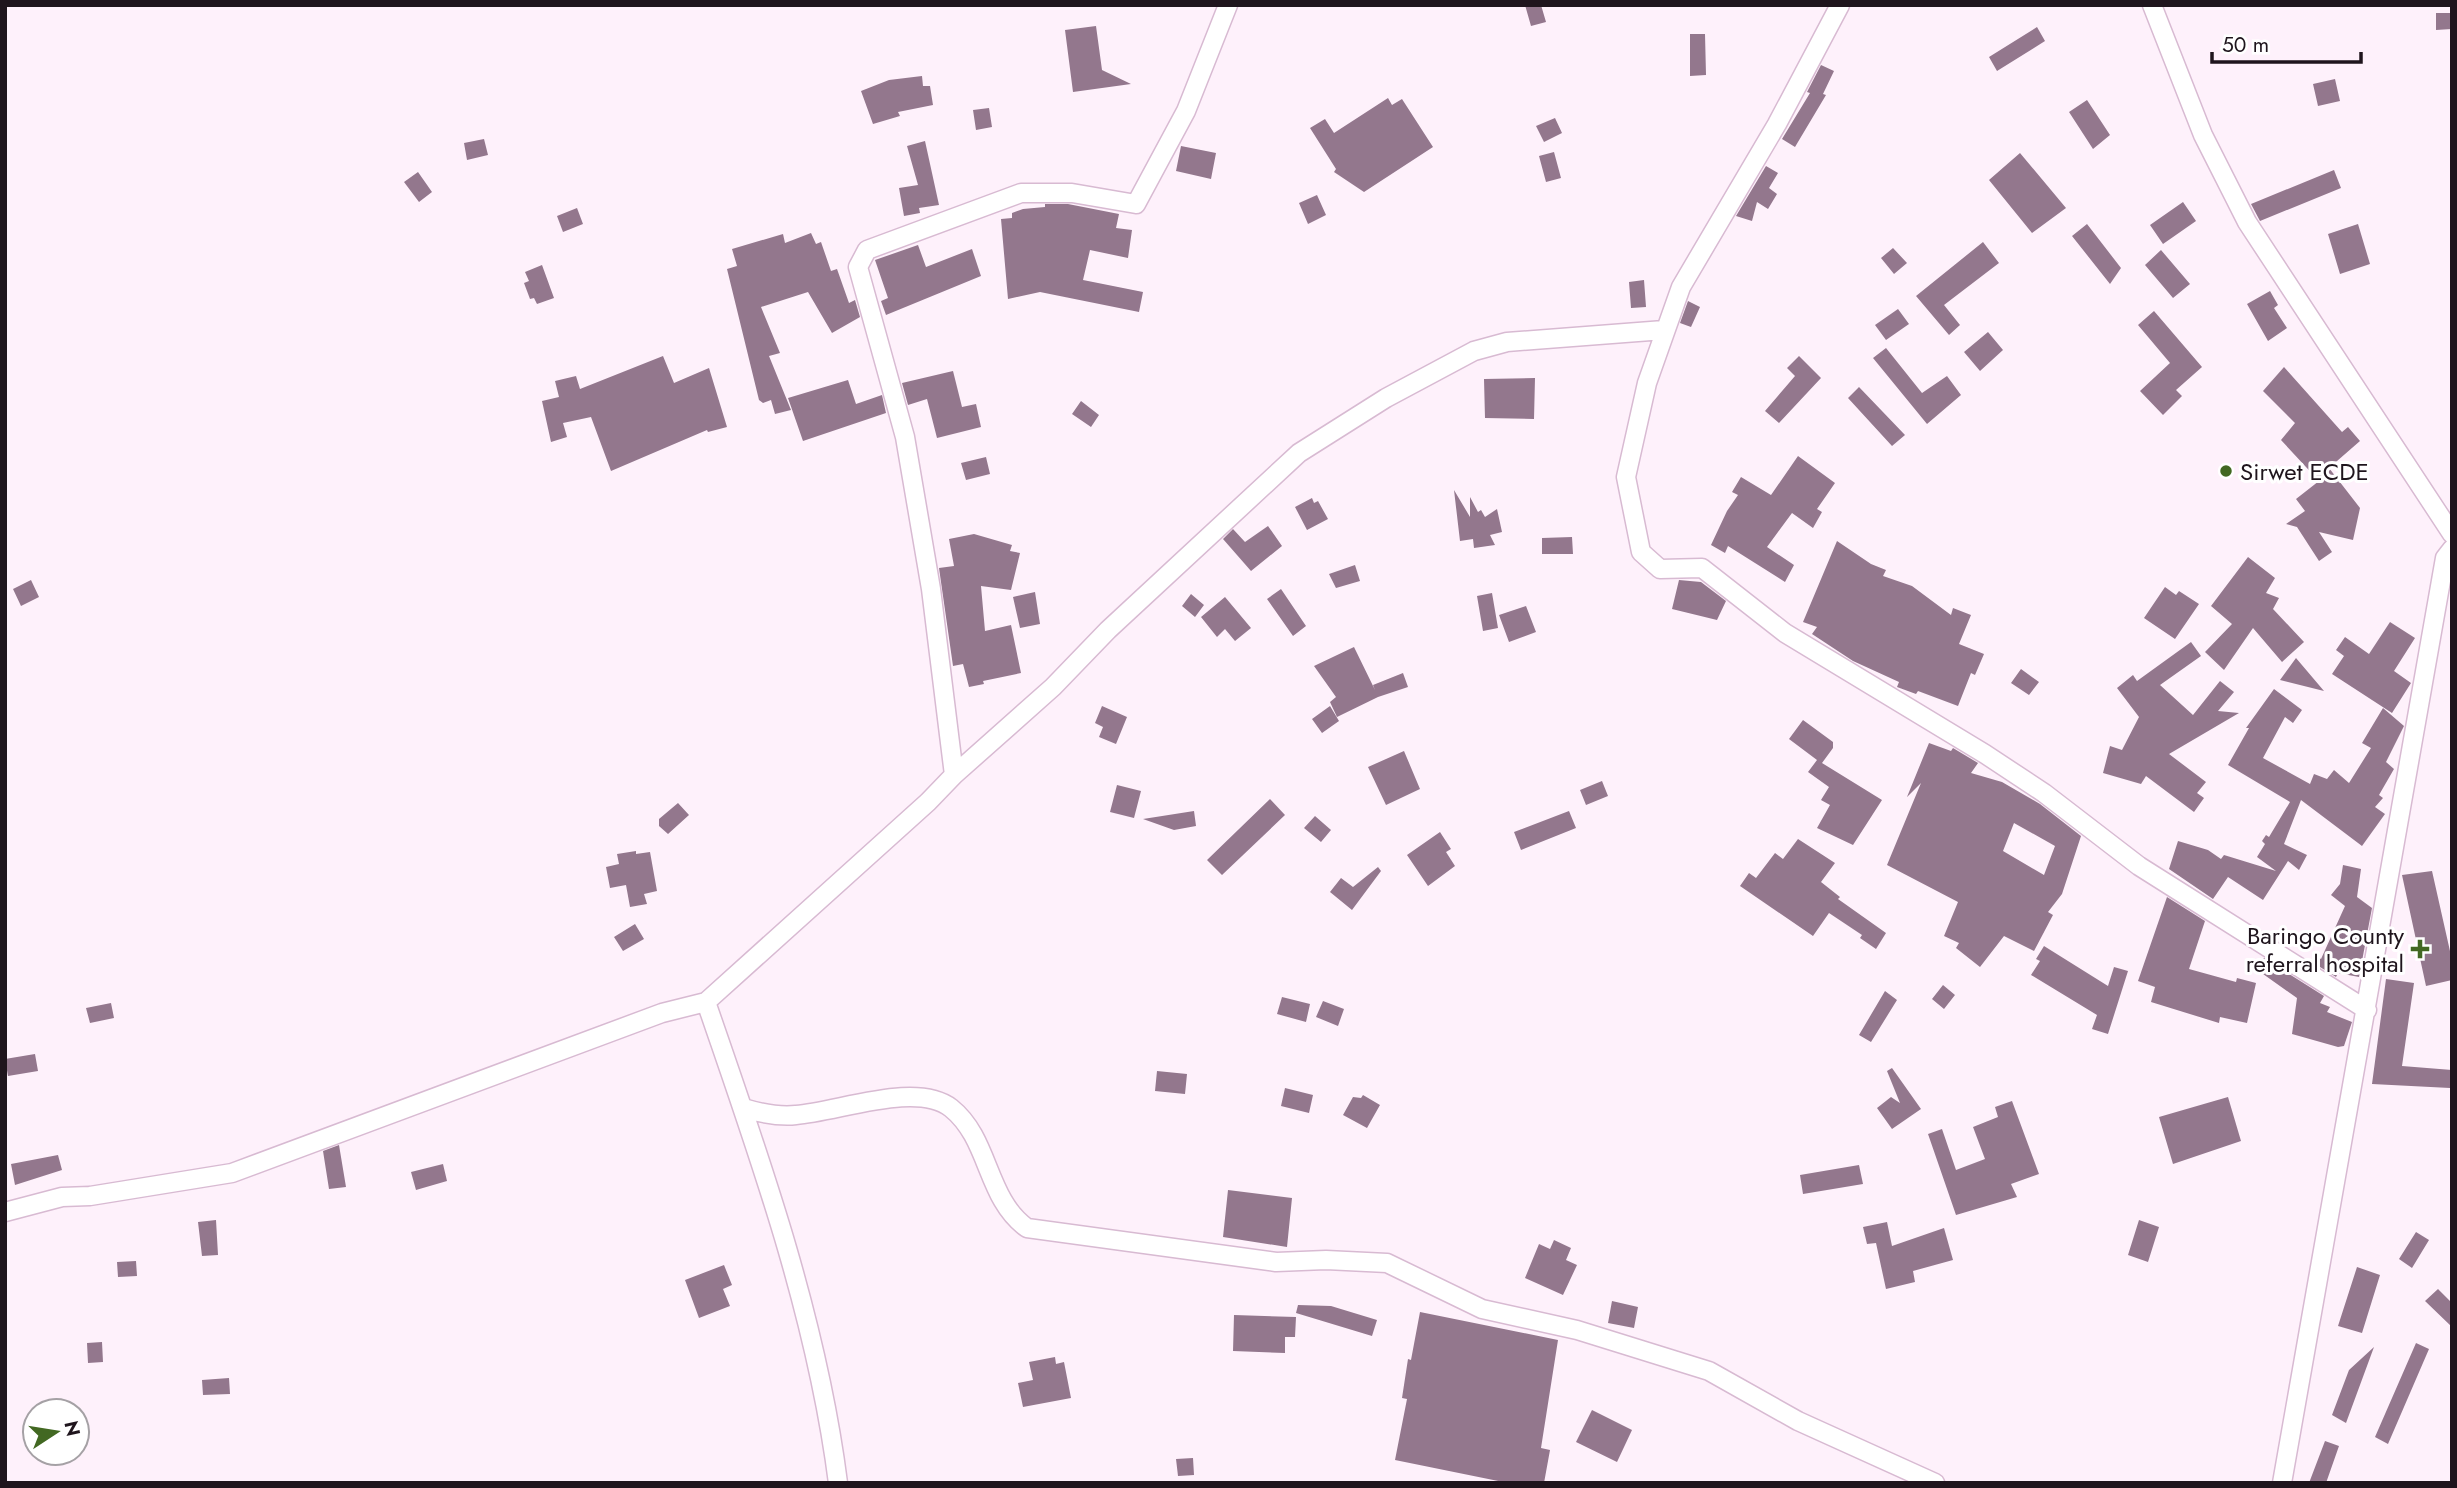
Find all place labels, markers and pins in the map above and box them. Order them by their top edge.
place label: Sirwet ECDE [2240,454,2369,489]
marker: Sirwet ECDE [2218,463,2234,479]
place label: Baringo County referral hospital [2246,918,2404,981]
marker: Baringo County referral hospital [2410,939,2430,959]

